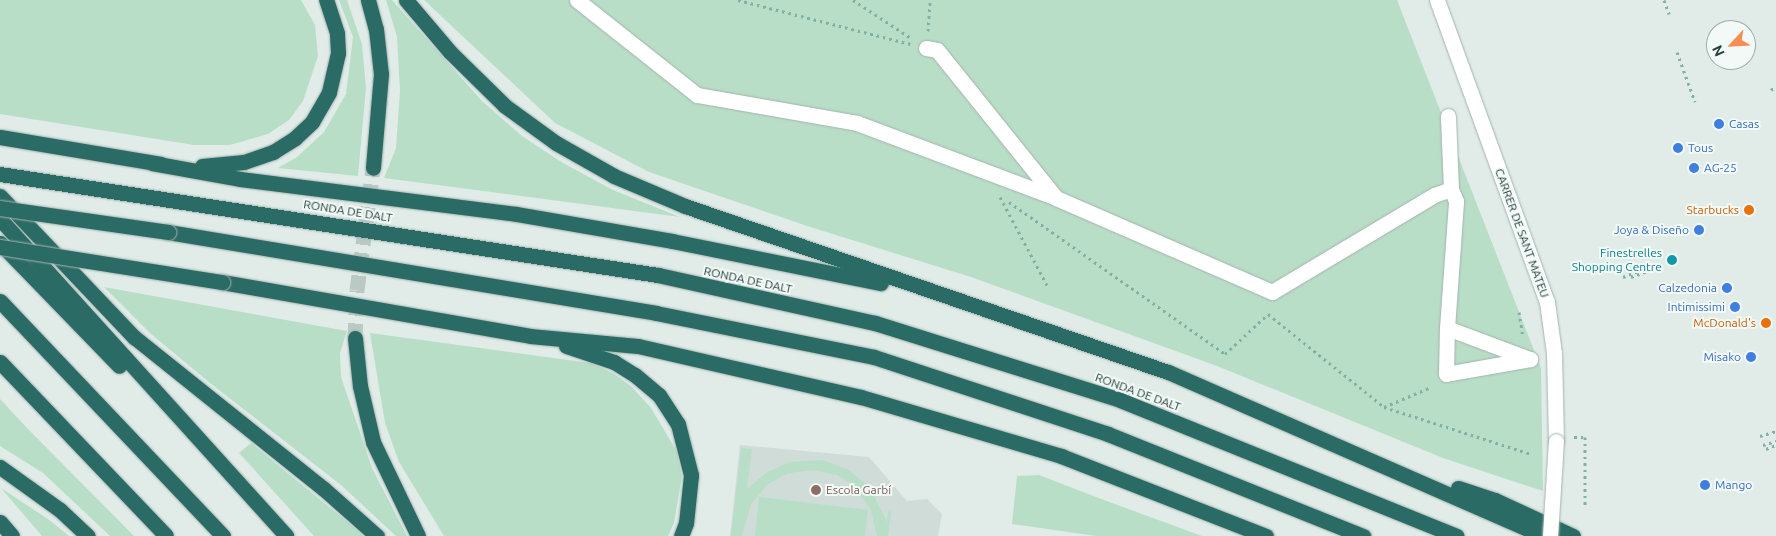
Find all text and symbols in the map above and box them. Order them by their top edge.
north arrow [1706,20,1756,70]
text: N [1709,43,1728,59]
place label: Casas [1729,117,1759,131]
marker: Casas [1713,118,1725,130]
place label: Tous [1688,141,1713,155]
marker: Tous [1672,142,1684,154]
place label: AG-25 [1704,161,1737,175]
marker: AG-25 [1688,162,1700,174]
street label: CARRER DE SANT MATEU [1492,166,1552,300]
street label: RONDA DE DALT [302,197,394,225]
place label: Starbucks [1687,203,1739,217]
marker: Starbucks [1743,204,1755,216]
place label: Joya & Diseño [1614,223,1689,237]
marker: Joya & Diseño [1693,224,1705,236]
place label: Finestrelles Shopping Centre [1572,246,1662,274]
marker: Finestrelles Shopping Centre [1666,254,1678,266]
street label: RONDA DE DALT [703,264,793,296]
place label: Calzedonia [1658,281,1717,295]
marker: Calzedonia [1721,282,1733,294]
place label: Intimissimi [1668,300,1725,314]
marker: Intimissimi [1729,301,1741,313]
place label: McDonald's [1693,316,1756,330]
marker: McDonald's [1760,317,1772,329]
place label: Misako [1703,350,1741,364]
marker: Misako [1745,351,1757,363]
street label: RONDA DE DALT [1093,370,1183,414]
place label: Mango [1715,478,1752,492]
marker: Mango [1699,479,1711,491]
place label: Escola Garbí [826,483,891,497]
marker: Escola Garbí [810,484,822,496]

